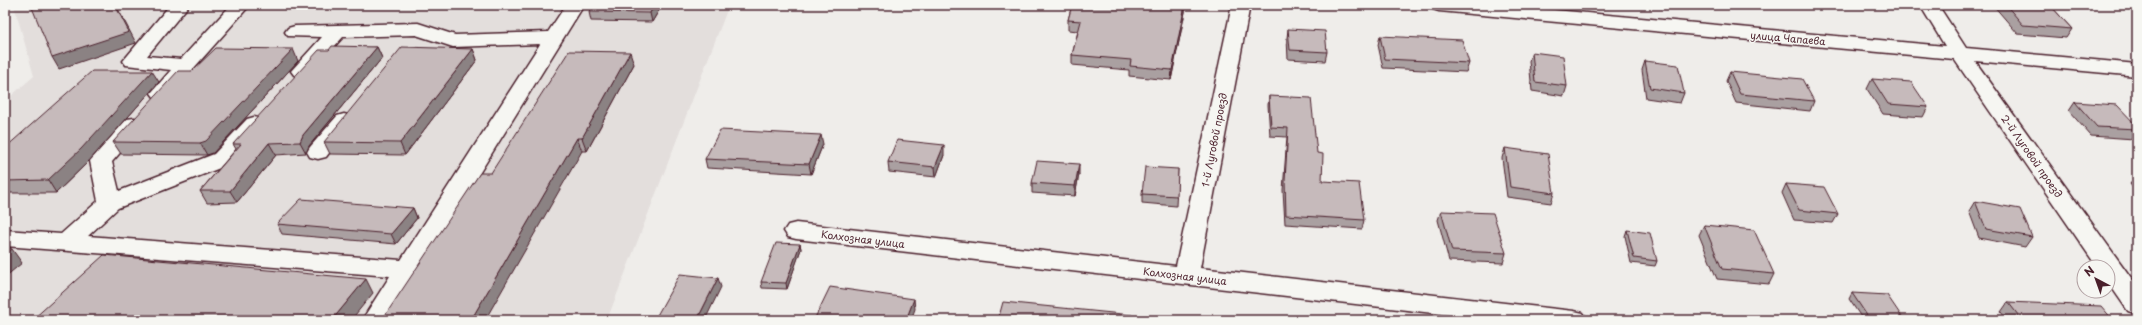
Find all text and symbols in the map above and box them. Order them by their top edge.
street label: улица Чапаева [1750,27,1827,48]
street label: 1-й Луговой проезд [1197,91,1231,188]
street label: 2-й Луговой проезд [1997,111,2067,201]
street label: Колхозная улица [820,226,906,251]
north arrow [2076,259,2116,299]
text: N [2080,262,2098,280]
street label: Колхозная улица [1142,263,1228,288]

